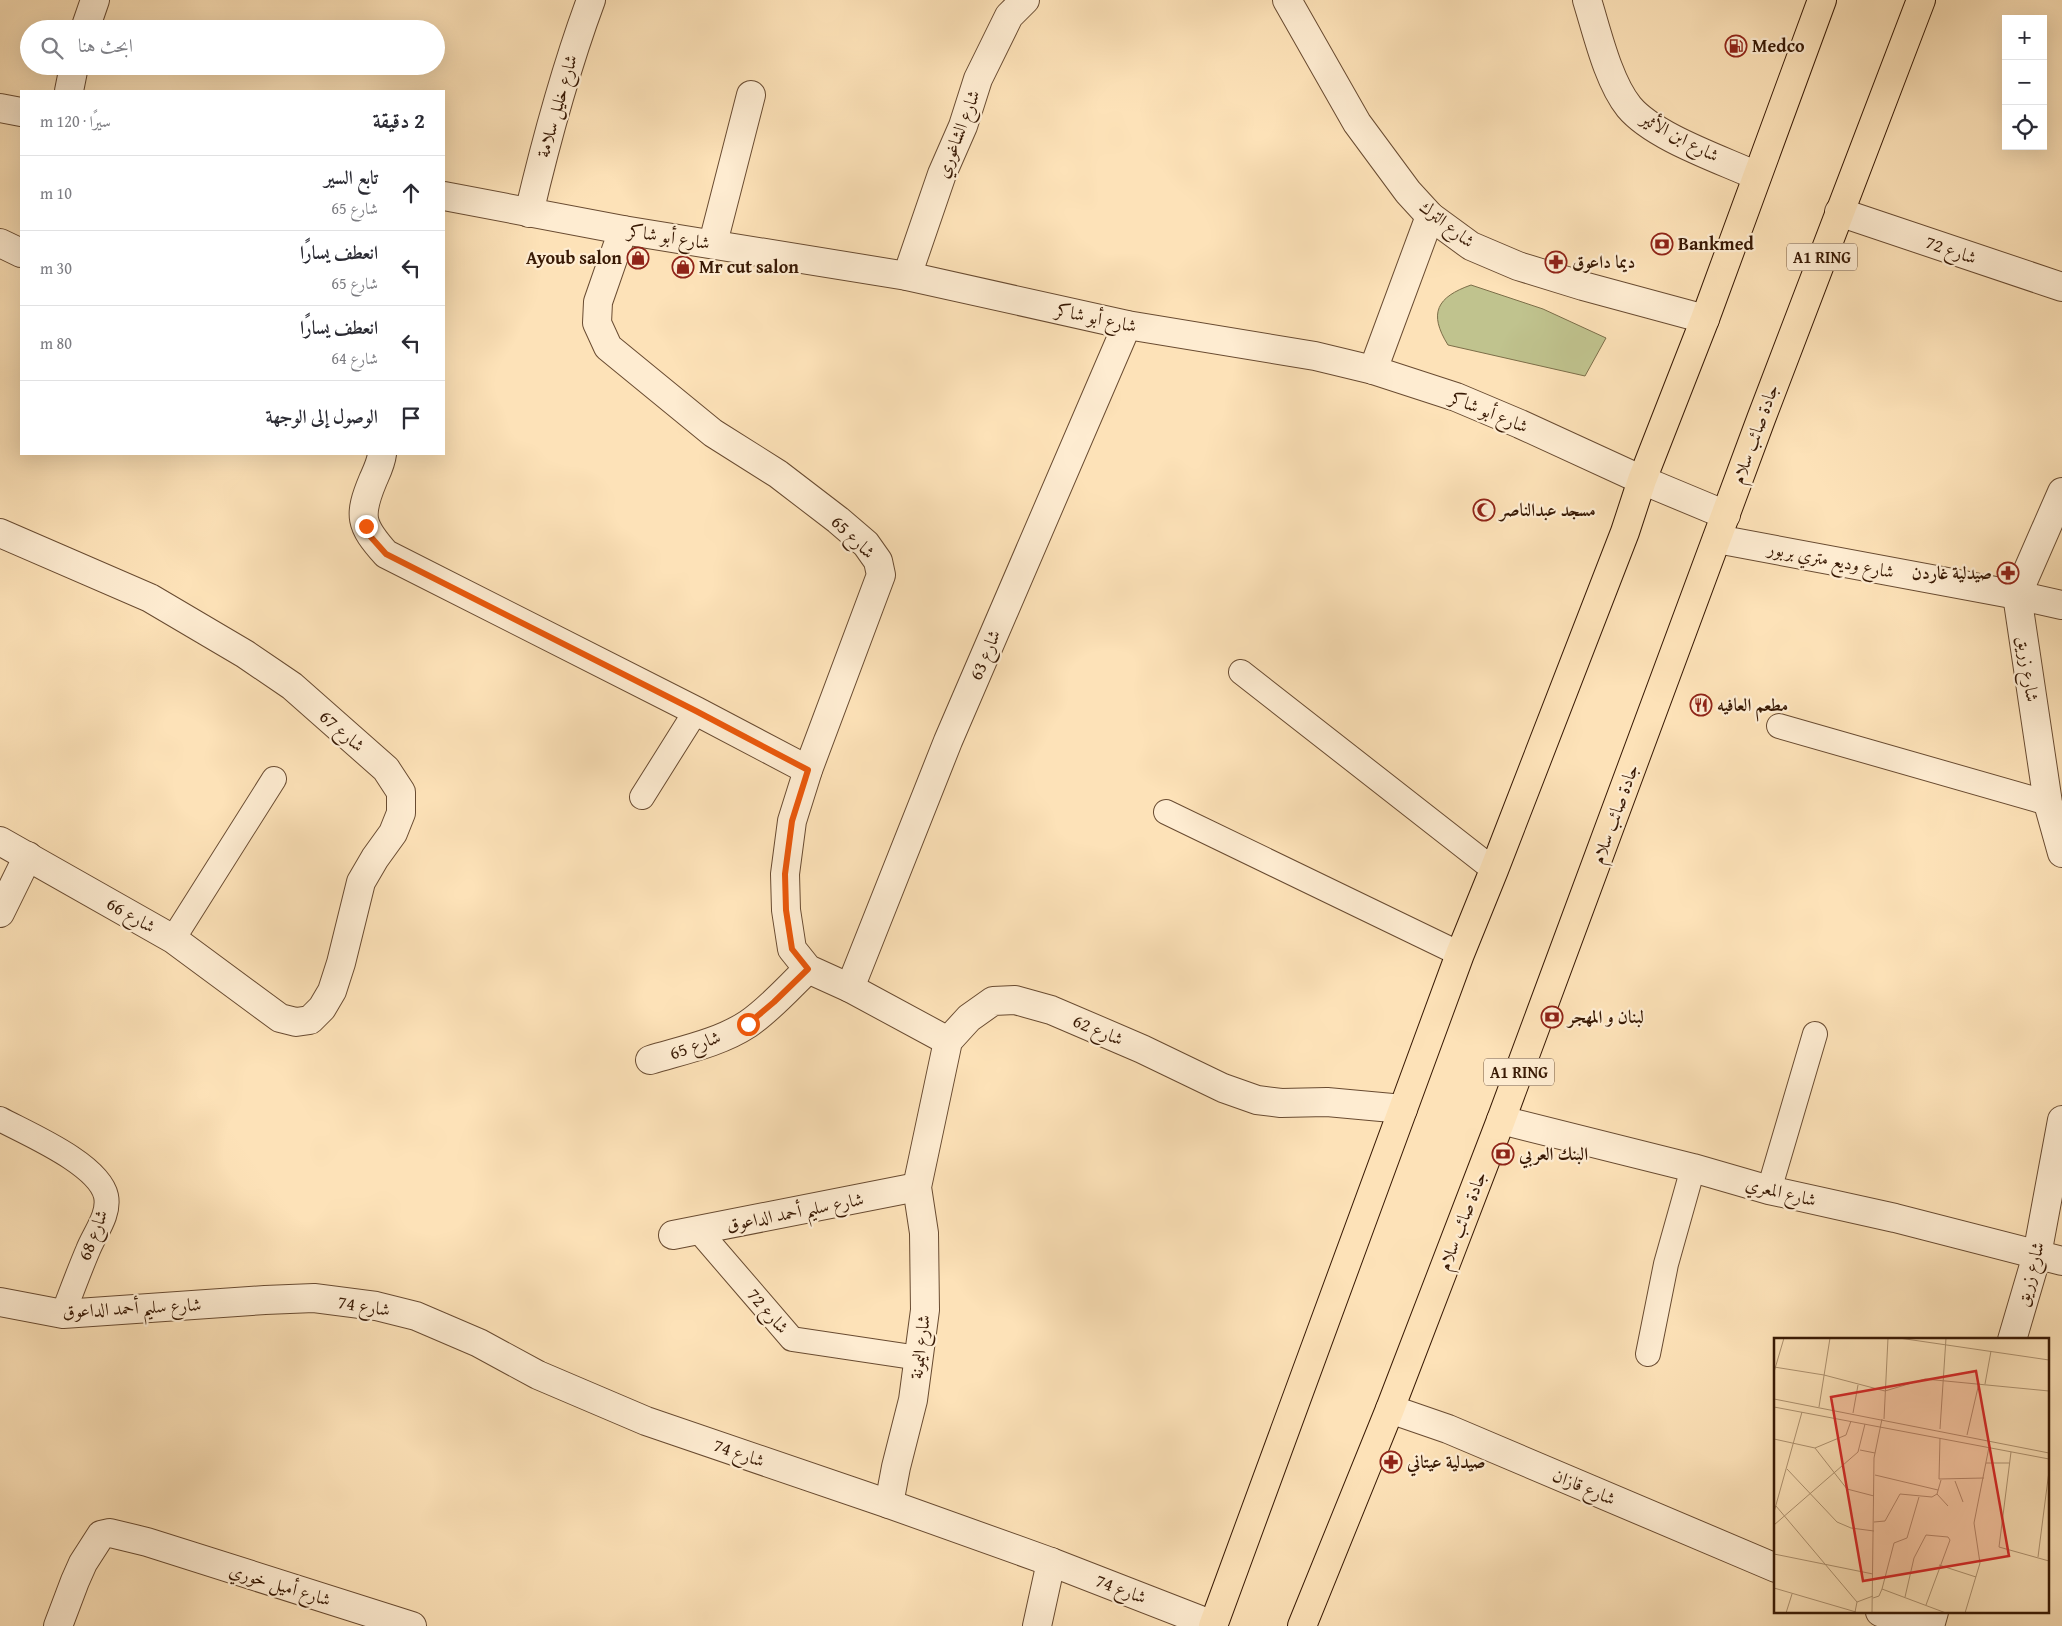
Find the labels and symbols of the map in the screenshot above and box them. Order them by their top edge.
place label: Medco [1752,32,1805,59]
fuel station icon: Medco [1724,34,1748,58]
street label: شارع خليل سلامة [529,51,586,161]
street label: شارع الشاغوري [928,86,989,182]
street label: شارع ابن الأثير [1634,104,1724,170]
street label: شارع الترك [1413,193,1481,256]
street label: شارع أبو شاكر [624,216,712,258]
street label: شارع 72 [1921,228,1980,273]
place label: Bankmed [1678,230,1754,257]
bank icon: Bankmed [1650,232,1674,256]
road number: A1 RING [1787,243,1857,270]
place label: Ayoub salon [526,244,622,271]
shop icon: Ayoub salon [626,246,650,270]
place label: ديما داعوق [1572,248,1635,275]
pharmacy icon: ديما داعوق [1544,250,1568,274]
place label: Mr cut salon [699,253,799,280]
shop icon: Mr cut salon [671,255,695,279]
street label: شارع أبو شاكر [1051,295,1139,341]
street label: جادة صائب سلام [1724,380,1788,489]
street label: شارع أبو شاكر [1443,383,1533,441]
place label: مسجد عبدالناصر [1498,496,1596,523]
mosque icon: مسجد عبدالناصر [1472,498,1496,522]
street label: شارع 65 [824,509,882,566]
route end [355,515,378,538]
street label: شارع وديع متري بربور [1763,534,1897,588]
place label: صيدلية غاردن [1912,559,1992,586]
pharmacy icon: صيدلية غاردن [1996,561,2020,585]
street label: شارع 63 [962,625,1009,685]
street label: شارع زريق [2009,634,2046,704]
place label: مطعم العافيه [1717,691,1788,722]
restaurant icon: مطعم العافيه [1689,693,1713,717]
street label: شارع 67 [312,703,371,760]
street label: جادة صائب سلام [1584,760,1648,869]
street label: شارع 66 [101,890,161,941]
place label: لبنان و المهجر [1566,1003,1644,1030]
bank icon: لبنان و المهجر [1540,1005,1564,1029]
street label: شارع 62 [1068,1007,1128,1054]
route start [737,1013,760,1036]
street label: شارع 65 [666,1023,725,1068]
road number: A1 RING [1484,1058,1554,1086]
place label: البنك العربي [1518,1140,1588,1169]
bank icon: البنك العربي [1491,1142,1515,1166]
street label: جادة صائب سلام [1430,1167,1496,1276]
street label: شارع المعري [1742,1170,1819,1215]
street label: شارع سليم أحمد الداعوق [724,1185,867,1243]
street label: شارع 68 [71,1205,116,1265]
street label: شارع زريق [2008,1238,2053,1310]
street label: شارع 72 [739,1282,796,1341]
street label: شارع 74 [336,1288,392,1325]
street label: شارع سليم أحمد الداعوق [62,1290,202,1330]
street label: شارع اليمونة [902,1313,939,1381]
inset map [1774,1338,2050,1614]
street label: شارع 74 [709,1431,768,1476]
place label: صيدلية عيتاني [1406,1448,1485,1477]
pharmacy icon: صيدلية عيتاني [1379,1450,1403,1474]
street label: شارع قازان [1548,1461,1620,1514]
street label: شارع أميل خوري [225,1556,334,1615]
street label: شارع 74 [1091,1567,1151,1612]

